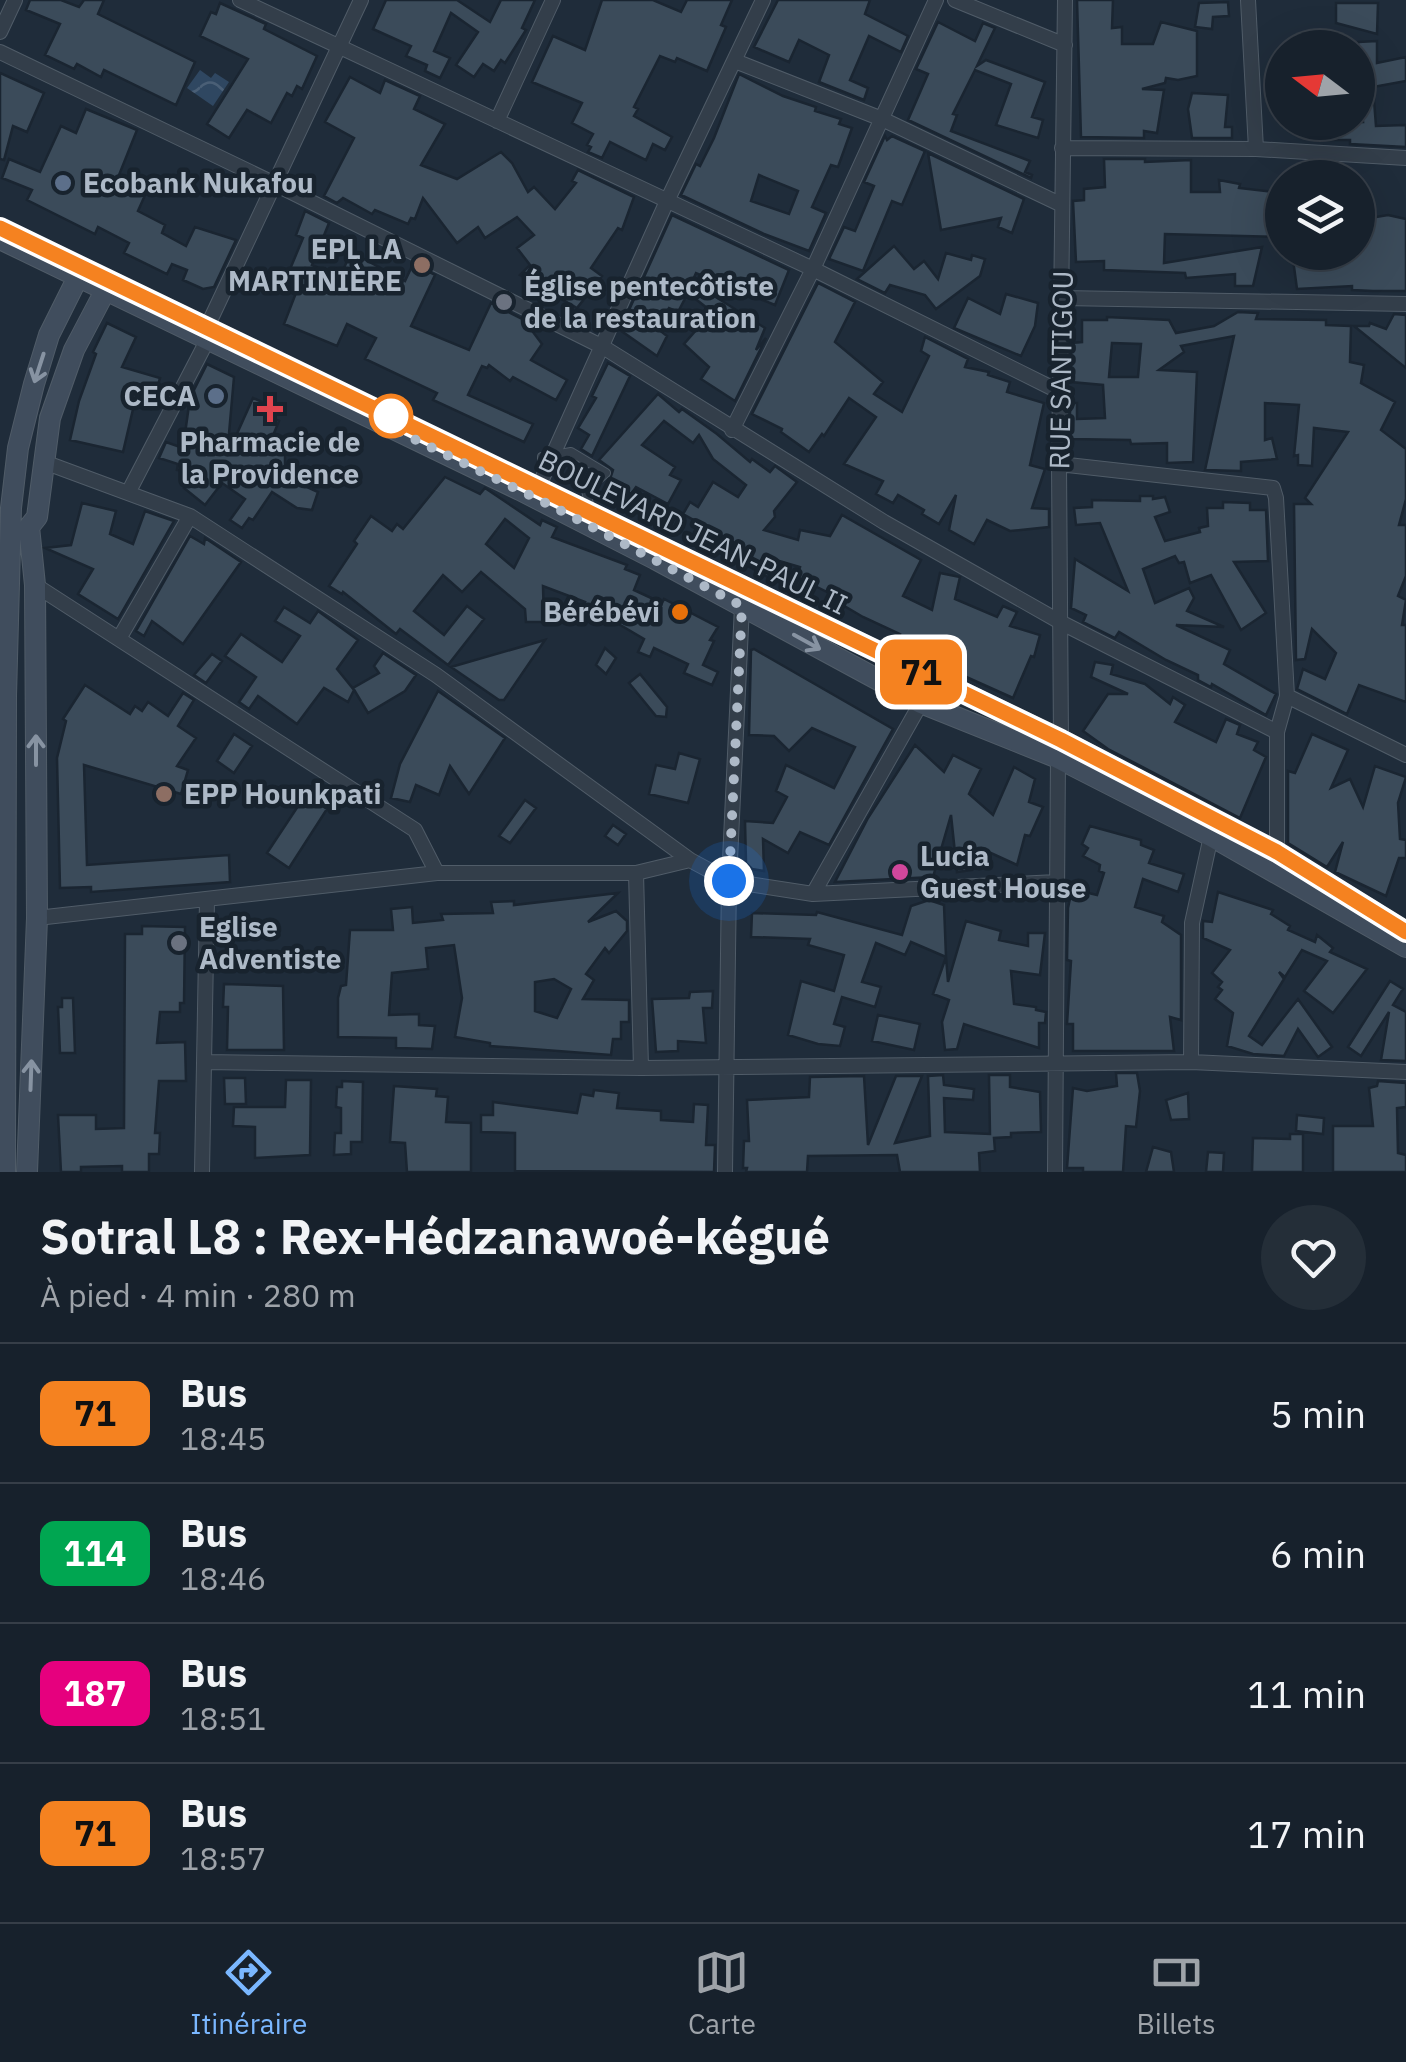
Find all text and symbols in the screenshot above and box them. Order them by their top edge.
north arrow [1265,30,1375,140]
map controls [1265,30,1375,270]
button: layers [1265,160,1375,270]
place label: Ecobank Nukafou [83,164,314,201]
marker: Ecobank Nukafou [52,172,74,194]
place label: EPL LA MARTINIÈRE [228,230,402,299]
marker: EPL LA MARTINIÈRE [411,254,433,276]
place label: Église pentecôtiste de la restauration [524,267,774,336]
street label: RUE SANTIGOU [1040,270,1081,470]
marker: Église pentecôtiste de la restauration [493,291,515,313]
one-way arrow [28,352,46,383]
place label: CECA [124,377,196,414]
marker: CECA [205,385,227,407]
unlabelled marker [370,395,412,437]
marker: Pharmacie de la Providence [259,398,281,420]
place label: Pharmacie de la Providence [180,423,360,492]
street label: BOULEVARD JEAN-PAUL II [533,441,854,623]
place label: Bérébévi [543,593,660,630]
marker: Bérébévi [669,601,691,623]
one-way arrow [792,633,822,652]
line badge: 71 [876,640,966,704]
text: 71 [900,649,942,695]
one-way arrow [26,734,46,766]
place label: EPP Hounkpati [184,775,381,812]
marker: EPP Hounkpati [153,783,175,805]
place label: Lucia Guest House [920,837,1086,906]
your location [704,856,754,906]
marker: Lucia Guest House [889,861,911,883]
place label: Eglise Adventiste [199,908,341,977]
marker: Eglise Adventiste [168,932,190,954]
one-way arrow [22,1059,41,1091]
text: Sotral L8 : Rex-Hédzanawoé-kégué [40,1205,830,1267]
button: heart [1261,1205,1366,1310]
text: À pied · 4 min · 280 m [40,1274,356,1316]
text: Bus [180,1368,247,1417]
text: 5 min [1270,1389,1366,1438]
text: 71 [74,1390,116,1436]
text: 18:45 [180,1417,266,1459]
text: Bus [180,1508,247,1557]
text: 6 min [1270,1529,1366,1578]
text: 114 [63,1530,127,1576]
text: 18:46 [180,1557,266,1599]
text: Bus [180,1648,247,1697]
text: 11 min [1247,1669,1366,1718]
text: 187 [63,1670,127,1716]
text: 18:51 [180,1697,266,1739]
text: Bus [180,1788,247,1837]
text: 17 min [1247,1809,1366,1858]
text: 71 [74,1810,116,1856]
text: 18:57 [180,1837,266,1879]
tab: Itinéraire [190,1945,307,2042]
tab: Carte [688,1945,756,2042]
tab: Billets [1136,1945,1216,2042]

